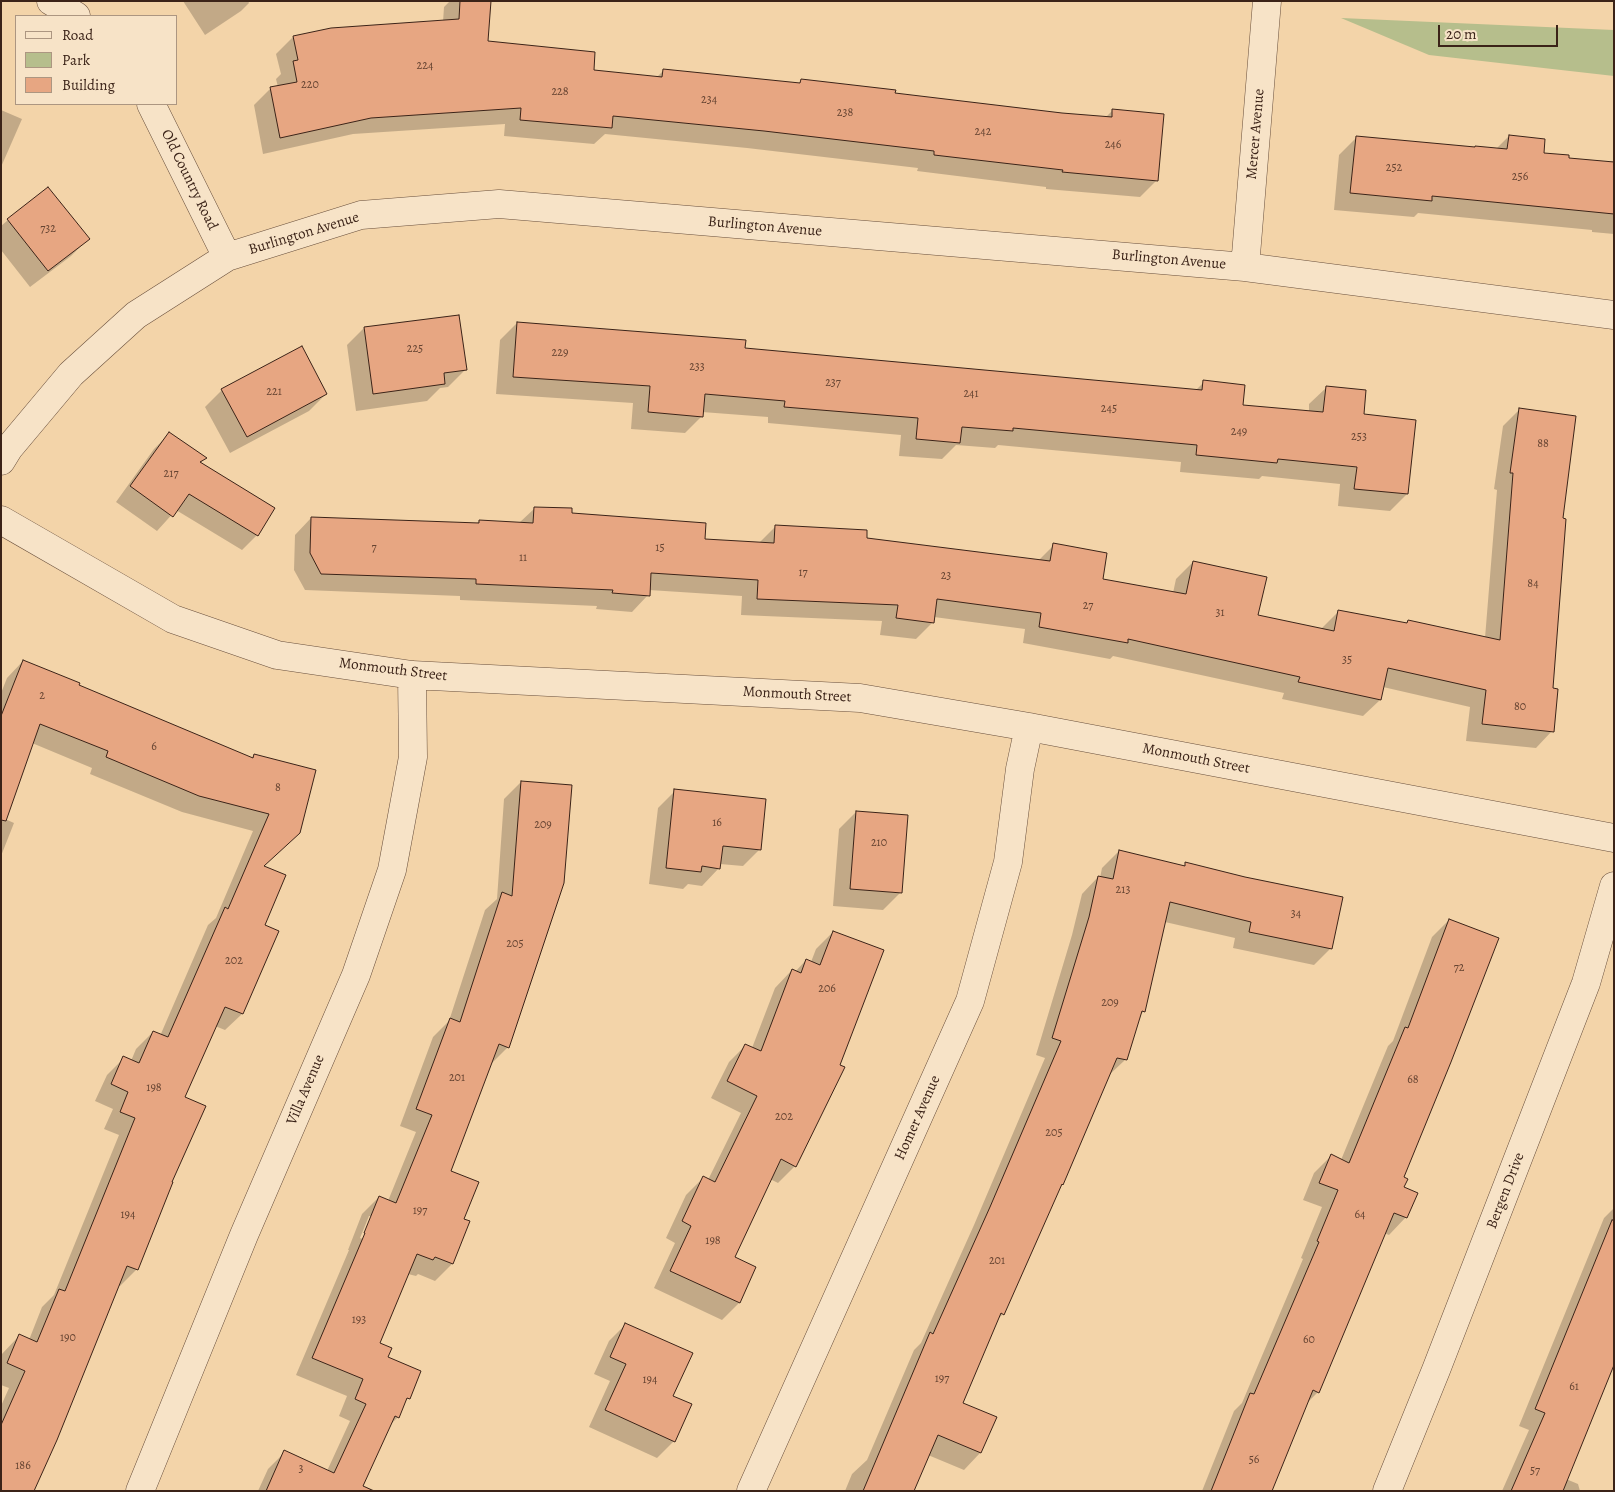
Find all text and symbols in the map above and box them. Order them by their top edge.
legend [15,15,178,105]
scale bar [1440,15,1560,47]
text: 20 m [1446,24,1477,44]
text: Road [62,25,93,45]
text: Park [62,50,90,70]
house number: 224 [417,59,433,73]
text: Building [62,75,115,95]
house number: 220 [301,78,319,92]
house number: 228 [551,85,569,99]
street label: Mercer Avenue [1243,88,1269,180]
house number: 234 [701,93,717,107]
house number: 238 [837,106,853,120]
house number: 242 [975,125,991,139]
street label: Old Country Road [157,127,221,233]
house number: 246 [1105,138,1121,152]
house number: 252 [1386,161,1402,175]
house number: 256 [1512,170,1528,184]
street label: Burlington Avenue [247,209,361,259]
street label: Burlington Avenue [707,213,823,241]
house number: 732 [40,222,56,236]
street label: Burlington Avenue [1111,246,1227,274]
house number: 225 [407,342,423,356]
house number: 229 [552,346,568,360]
house number: 233 [689,360,705,374]
house number: 237 [825,376,841,390]
house number: 221 [266,385,282,399]
house number: 241 [963,387,979,401]
house number: 245 [1101,402,1117,416]
house number: 249 [1231,425,1247,439]
house number: 253 [1351,430,1367,444]
house number: 88 [1537,437,1549,451]
house number: 217 [164,467,178,481]
house number: 7 [371,541,377,555]
house number: 15 [655,541,665,555]
house number: 11 [519,551,527,565]
house number: 17 [798,566,808,580]
house number: 23 [941,569,951,583]
house number: 84 [1527,577,1539,591]
house number: 27 [1083,599,1093,613]
house number: 31 [1215,606,1225,620]
house number: 35 [1342,653,1352,667]
street label: Monmouth Street [338,654,448,686]
street label: Monmouth Street [742,683,852,707]
house number: 2 [39,689,45,703]
house number: 80 [1514,700,1526,714]
house number: 6 [151,740,157,754]
street label: Monmouth Street [1141,740,1251,778]
house number: 8 [275,781,281,795]
house number: 16 [712,816,722,830]
house number: 209 [534,818,552,832]
house number: 210 [871,836,887,850]
house number: 213 [1116,883,1130,897]
house number: 34 [1291,907,1301,921]
house number: 205 [506,937,524,951]
house number: 202 [225,954,243,968]
house number: 72 [1454,961,1464,975]
house number: 206 [818,982,836,996]
house number: 209 [1101,996,1119,1010]
street label: Villa Avenue [283,1052,329,1128]
house number: 201 [449,1071,465,1085]
street label: Homer Avenue [891,1073,945,1163]
house number: 68 [1407,1073,1419,1087]
house number: 198 [146,1081,162,1095]
house number: 202 [775,1110,793,1124]
house number: 205 [1045,1126,1063,1140]
street label: Bergen Drive [1483,1150,1529,1232]
house number: 197 [413,1204,427,1218]
house number: 194 [121,1208,135,1222]
house number: 64 [1355,1208,1365,1222]
house number: 198 [705,1234,721,1248]
house number: 201 [989,1254,1005,1268]
house number: 193 [352,1313,366,1327]
house number: 190 [60,1331,76,1345]
house number: 60 [1303,1333,1315,1347]
house number: 197 [935,1372,949,1386]
house number: 194 [643,1373,657,1387]
house number: 61 [1569,1380,1579,1394]
house number: 56 [1249,1453,1259,1467]
house number: 186 [15,1459,31,1473]
house number: 3 [299,1462,303,1476]
house number: 57 [1530,1464,1540,1478]

